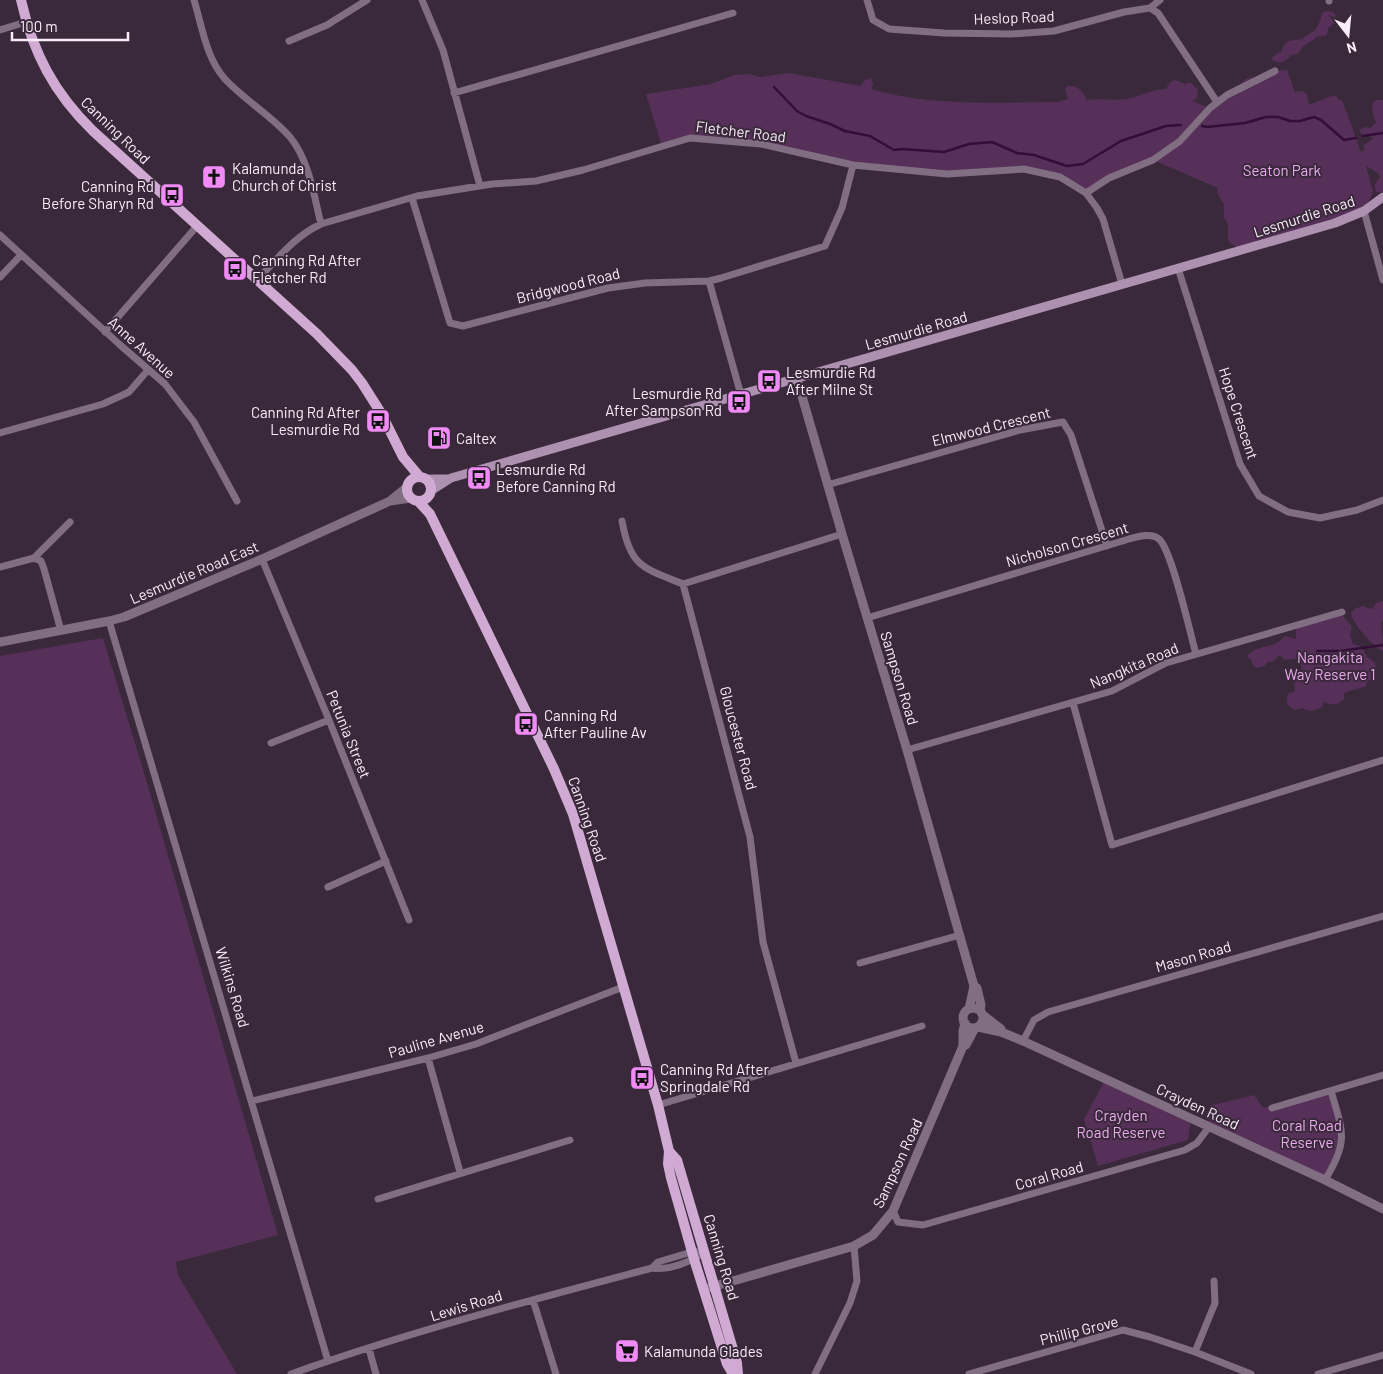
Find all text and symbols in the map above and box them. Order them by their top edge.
street label: Heslop Road [973,7,1055,27]
scale bar [12,10,129,42]
north arrow [1323,10,1373,60]
text: 100 m [20,17,58,35]
text: N [1345,39,1359,57]
street label: Canning Road [78,93,154,167]
street label: Fletcher Road [695,117,787,145]
place label: Kalamunda Church of Christ [232,159,337,194]
park label: Seaton Park [1243,161,1322,179]
church icon: Kalamunda Church of Christ [201,164,227,190]
place label: Canning Rd Before Sharyn Rd [42,177,154,212]
bus stop icon: Canning Rd Before Sharyn Rd [159,182,185,208]
street label: Lesmurdie Road [1251,191,1357,241]
place label: Canning Rd After Fletcher Rd [252,251,362,286]
bus stop icon: Canning Rd After Fletcher Rd [222,256,248,282]
street label: Bridgwood Road [514,263,622,307]
street label: Lesmurdie Road [863,307,969,353]
street label: Anne Avenue [105,312,179,382]
place label: Lesmurdie Rd After Milne St [786,363,876,398]
street label: Hope Crescent [1216,365,1262,461]
bus stop icon: Lesmurdie Rd After Milne St [756,368,782,394]
place label: Lesmurdie Rd After Sampson Rd [605,384,722,419]
bus stop icon: Lesmurdie Rd After Sampson Rd [726,389,752,415]
place label: Canning Rd After Lesmurdie Rd [251,403,361,438]
street label: Elmwood Crescent [930,403,1052,449]
bus stop icon: Canning Rd After Lesmurdie Rd [365,408,391,434]
fuel station icon: Caltex [426,425,452,451]
place label: Caltex [456,429,496,447]
place label: Lesmurdie Rd Before Canning Rd [496,460,616,495]
bus stop icon: Lesmurdie Rd Before Canning Rd [466,465,492,491]
street label: Nicholson Crescent [1004,518,1130,570]
street label: Lesmurdie Road East [127,537,261,607]
street label: Sampson Road [877,629,923,727]
street label: Nangkita Road [1087,638,1181,692]
park label: Nangakita Way Reserve 1 [1284,648,1376,683]
street label: Gloucester Road [717,684,761,792]
street label: Petunia Street [323,687,375,781]
place label: Canning Rd After Pauline Av [544,706,647,741]
bus stop icon: Canning Rd After Pauline Av [513,711,539,737]
street label: Canning Road [565,774,611,864]
street label: Mason Road [1153,937,1233,975]
street label: Wilkins Road [212,945,254,1029]
street label: Pauline Avenue [386,1017,486,1061]
place label: Canning Rd After Springdale Rd [660,1060,770,1095]
bus stop icon: Canning Rd After Springdale Rd [629,1065,655,1091]
street label: Crayden Road [1154,1079,1242,1133]
park label: Crayden Road Reserve [1076,1106,1166,1141]
street label: Sampson Road [868,1115,926,1211]
park label: Coral Road Reserve [1272,1116,1342,1151]
street label: Coral Road [1013,1157,1085,1193]
street label: Canning Road [700,1212,744,1302]
street label: Lewis Road [428,1286,504,1324]
street label: Phillip Grove [1038,1312,1120,1348]
supermarket icon: Kalamunda Glades [614,1338,640,1364]
place label: Kalamunda Glades [644,1342,763,1360]

